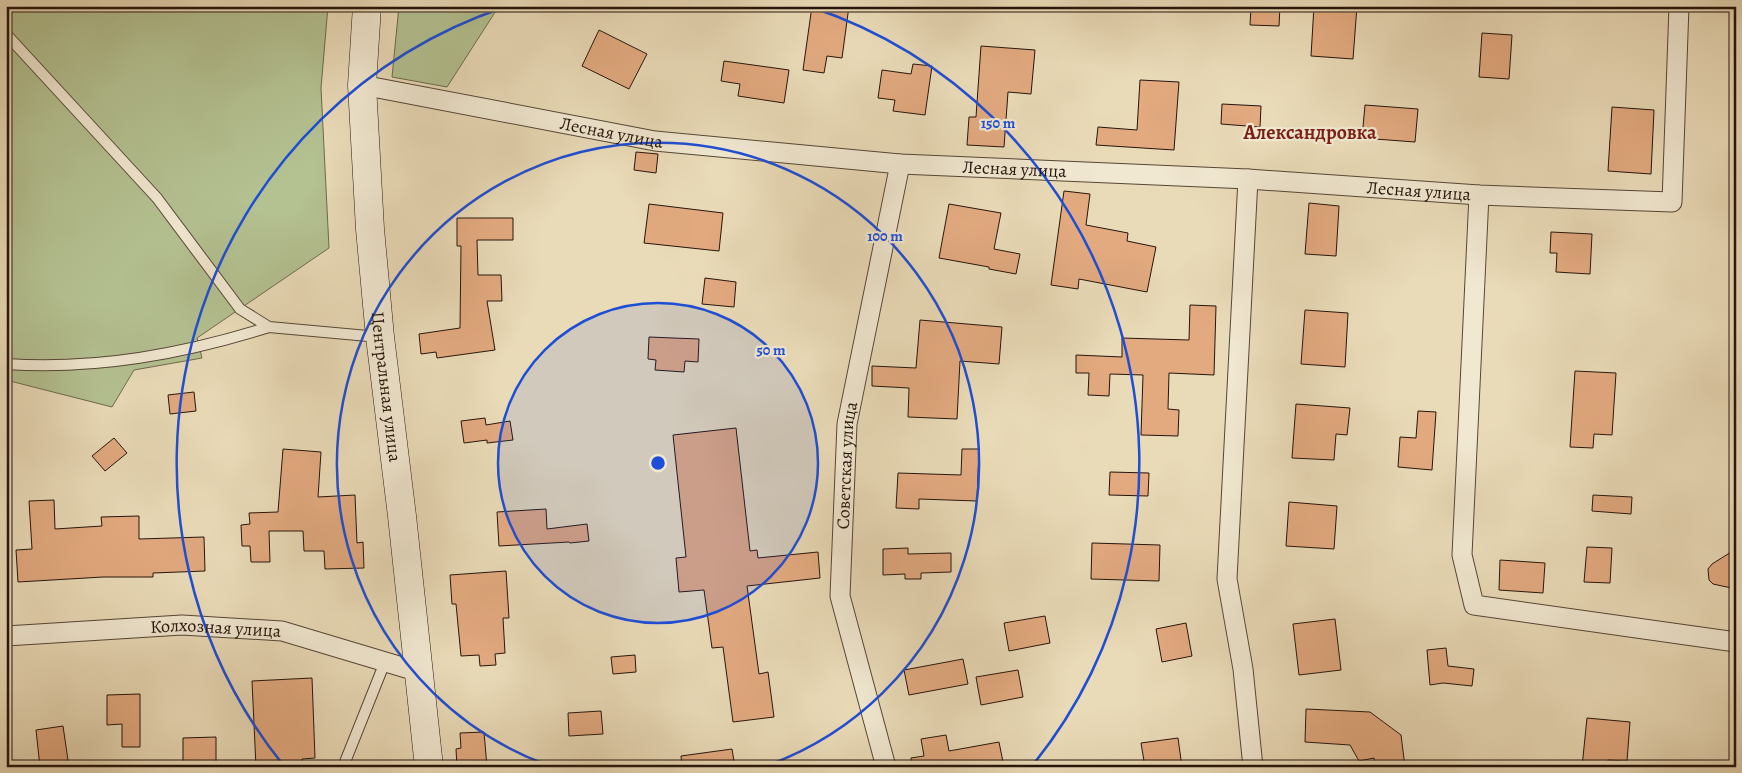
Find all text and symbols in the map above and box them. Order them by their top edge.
street label: Лесная улица [558,111,665,154]
text: 150 m [981,113,1016,133]
district label: Александровка [1242,119,1377,146]
street label: Лесная улица [962,155,1068,183]
street label: Лесная улица [1366,175,1473,206]
text: 100 m [867,226,903,246]
street label: Центральная улица [366,311,407,464]
text: 50 m [756,340,786,360]
street label: Советская улица [831,399,863,530]
centre of rings [649,454,667,472]
street label: Колхозная улица [149,613,283,643]

